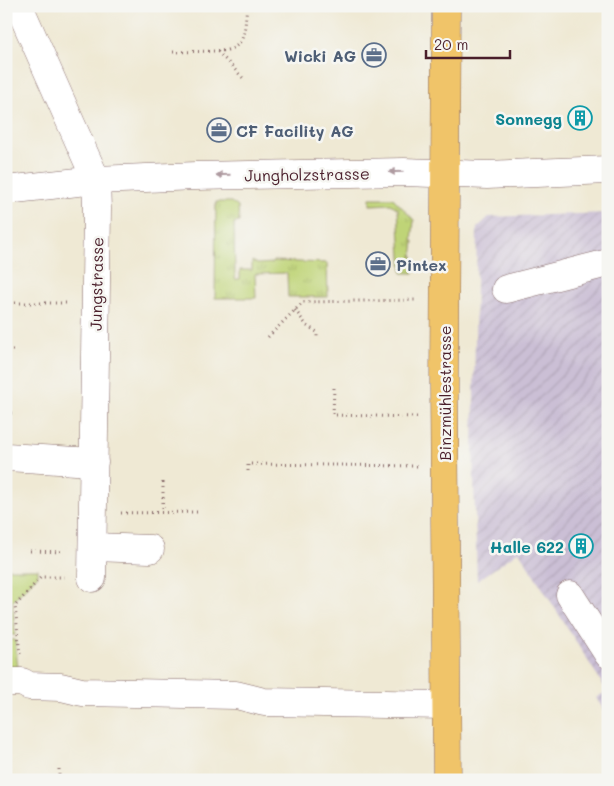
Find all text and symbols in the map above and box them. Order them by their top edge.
scale bar [426,28,510,60]
text: 20 m [434,34,468,54]
office icon: Wicki AG [361,42,387,68]
place label: Wicki AG [284,45,356,66]
building icon: Sonnegg [567,105,593,131]
place label: Sonnegg [495,108,562,129]
office icon: CF Facility AG [206,117,232,143]
place label: CF Facility AG [236,120,354,141]
street label: Jungholzstrasse [244,162,370,186]
one-way arrow [388,168,404,176]
one-way arrow [215,172,231,180]
street label: Jungstrasse [85,237,107,331]
office icon: Pintex [365,251,391,277]
place label: Pintex [396,254,447,275]
street label: Binzmühlestrasse [434,325,455,461]
building icon: Halle 622 [568,533,594,559]
place label: Halle 622 [490,536,564,557]

